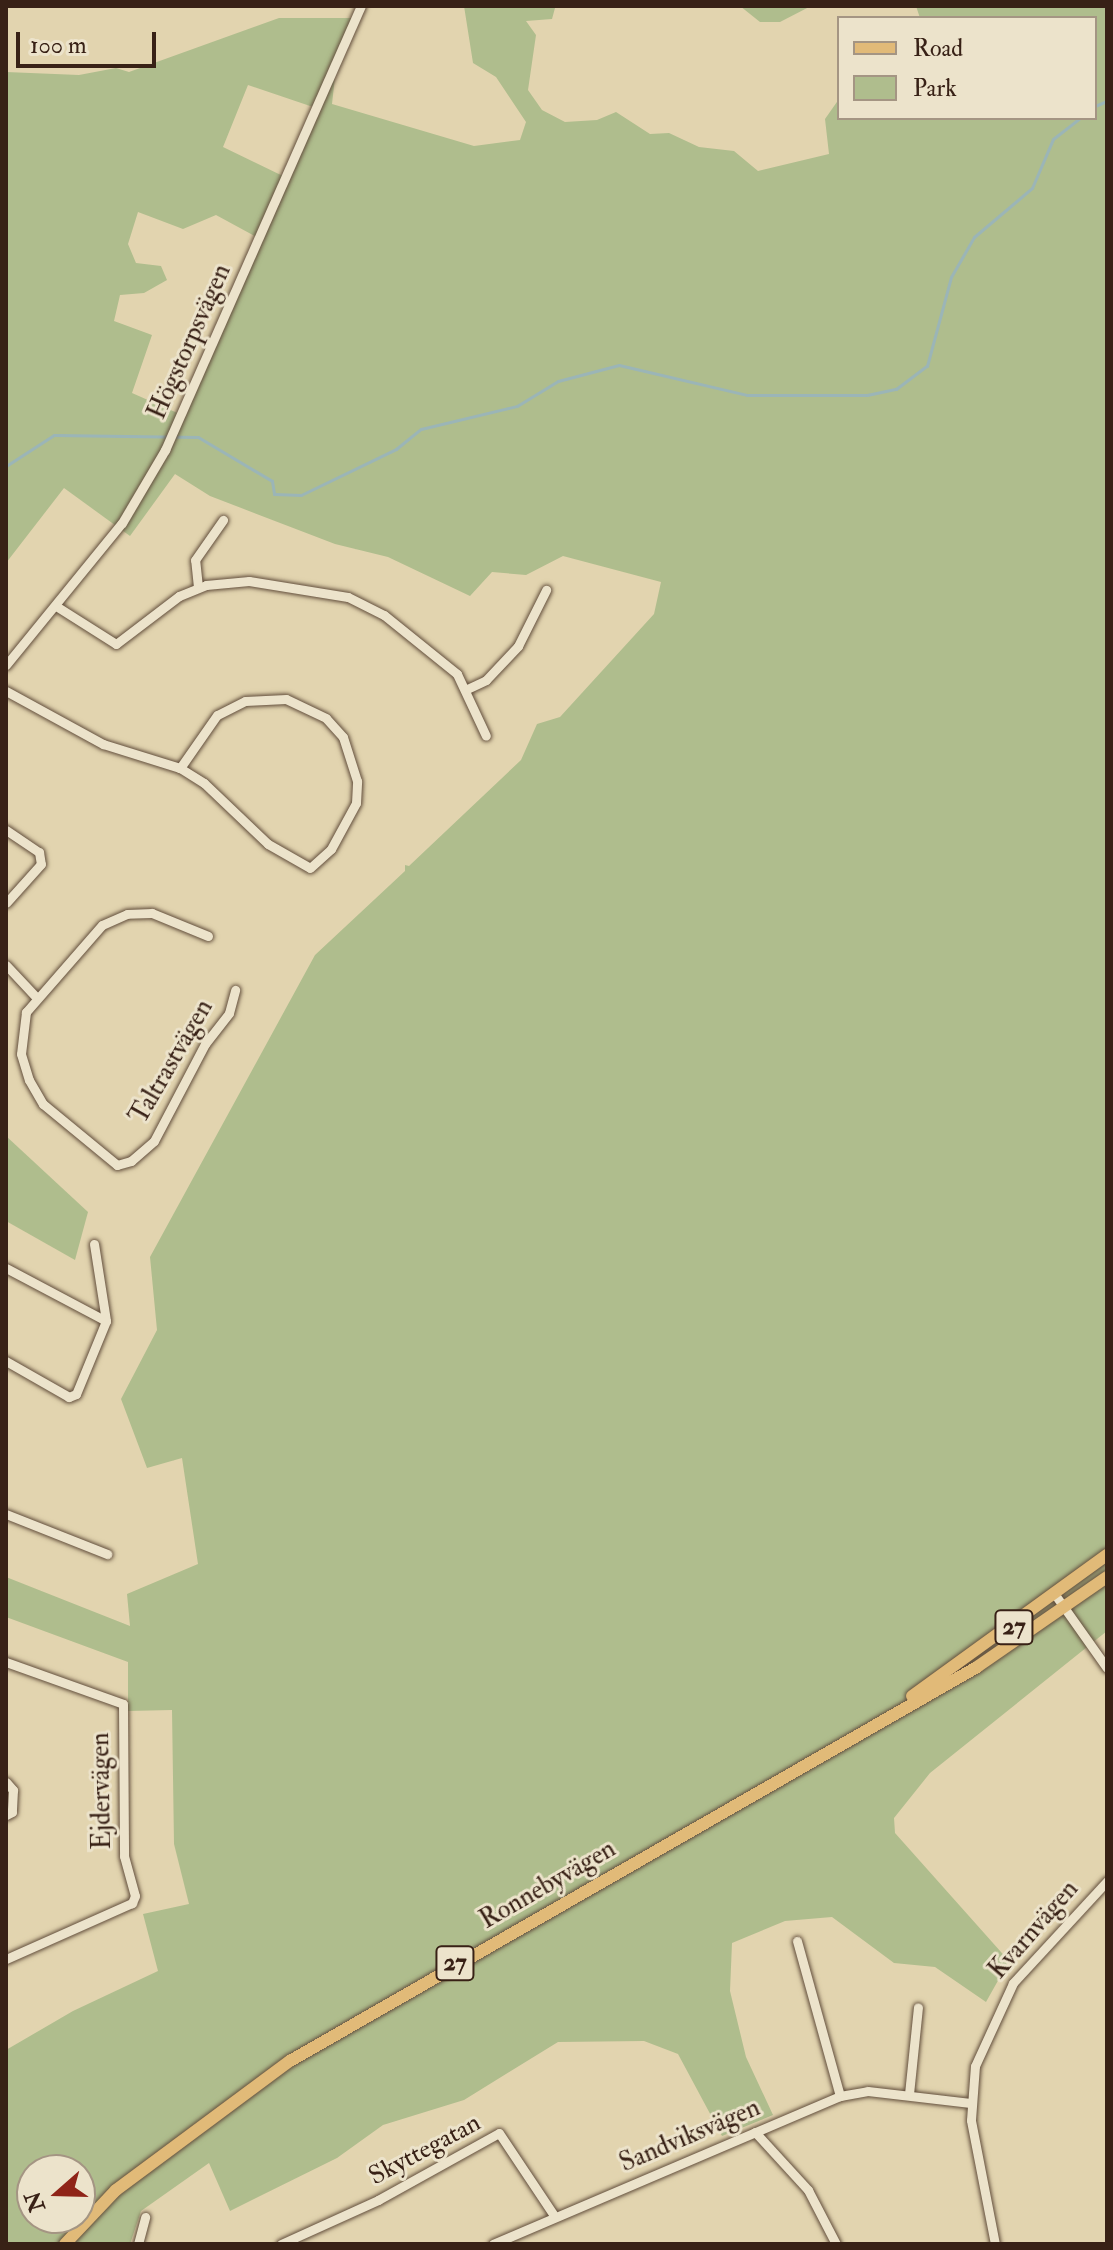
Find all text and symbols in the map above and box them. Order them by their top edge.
scale bar [20,16,160,66]
legend [837,16,1097,120]
text: 100 m [30,30,87,61]
text: Road [913,33,963,64]
text: Park [913,73,957,104]
street label: Högstorpsvägen [142,260,238,424]
street label: Taltrastvägen [124,994,220,1130]
road number: 27 [994,1607,1034,1647]
street label: Ejdervägen [85,1732,119,1850]
street label: Ronnebyvägen [475,1834,621,1936]
street label: Kvarnvägen [983,1874,1085,1986]
road number: 27 [435,1943,475,1983]
street label: Sandviksvägen [615,2092,765,2180]
street label: Skyttegatan [364,2108,486,2192]
north arrow [16,2154,96,2234]
text: N [19,2187,52,2216]

